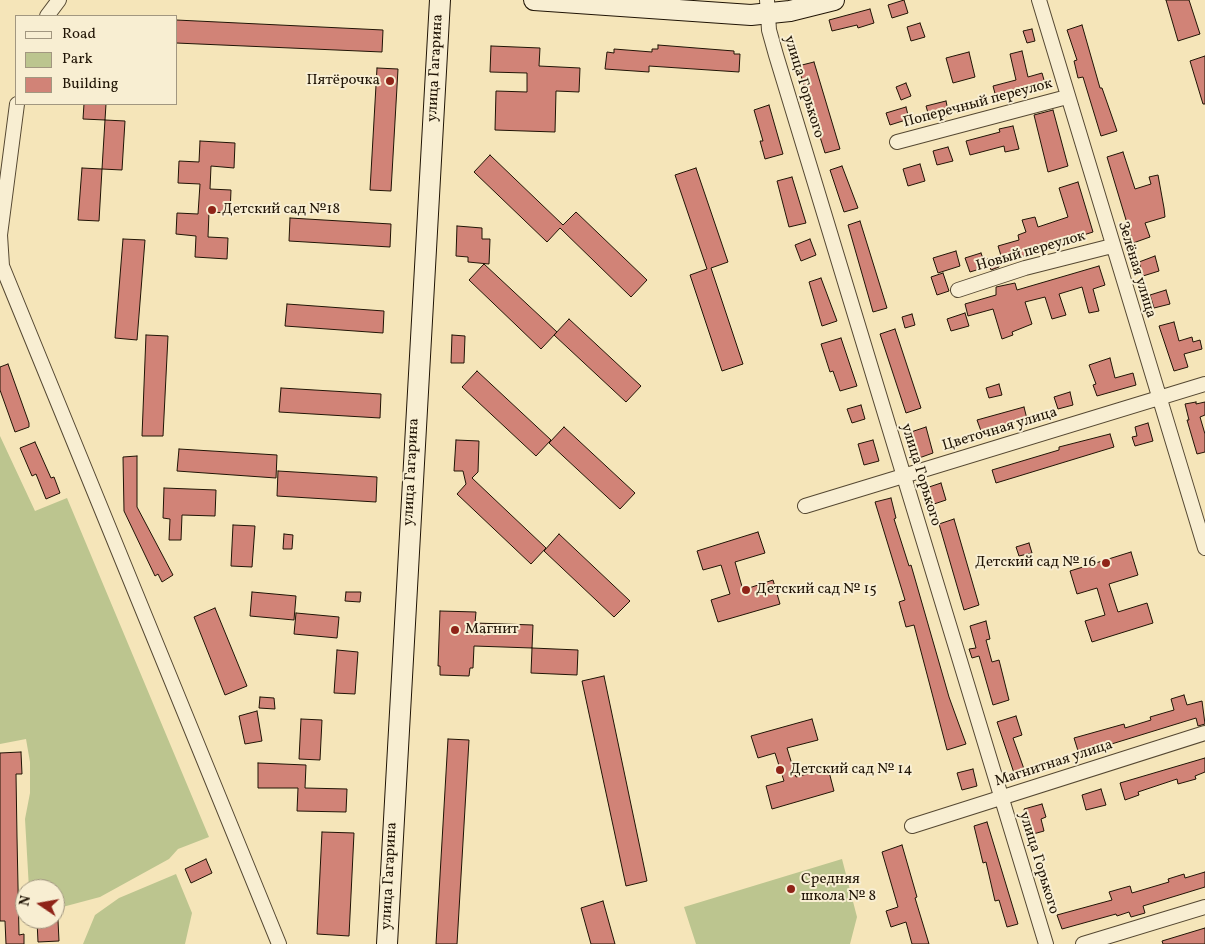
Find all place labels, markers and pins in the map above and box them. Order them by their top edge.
place label: Пятёрочка [306,72,380,90]
marker: Пятёрочка [384,75,396,87]
place label: Детский сад №18 [222,201,340,219]
marker: Детский сад №18 [206,204,218,216]
place label: Детский сад № 16 [975,554,1096,572]
marker: Детский сад № 16 [1100,557,1112,569]
place label: Детский сад № 15 [756,581,877,599]
marker: Детский сад № 15 [740,584,752,596]
place label: Магнит [465,621,519,639]
marker: Магнит [449,624,461,636]
place label: Детский сад № 14 [790,761,912,779]
marker: Детский сад № 14 [774,764,786,776]
place label: Cредняя школа № 8 [801,871,876,906]
marker: Cредняя школа № 8 [785,883,797,895]

